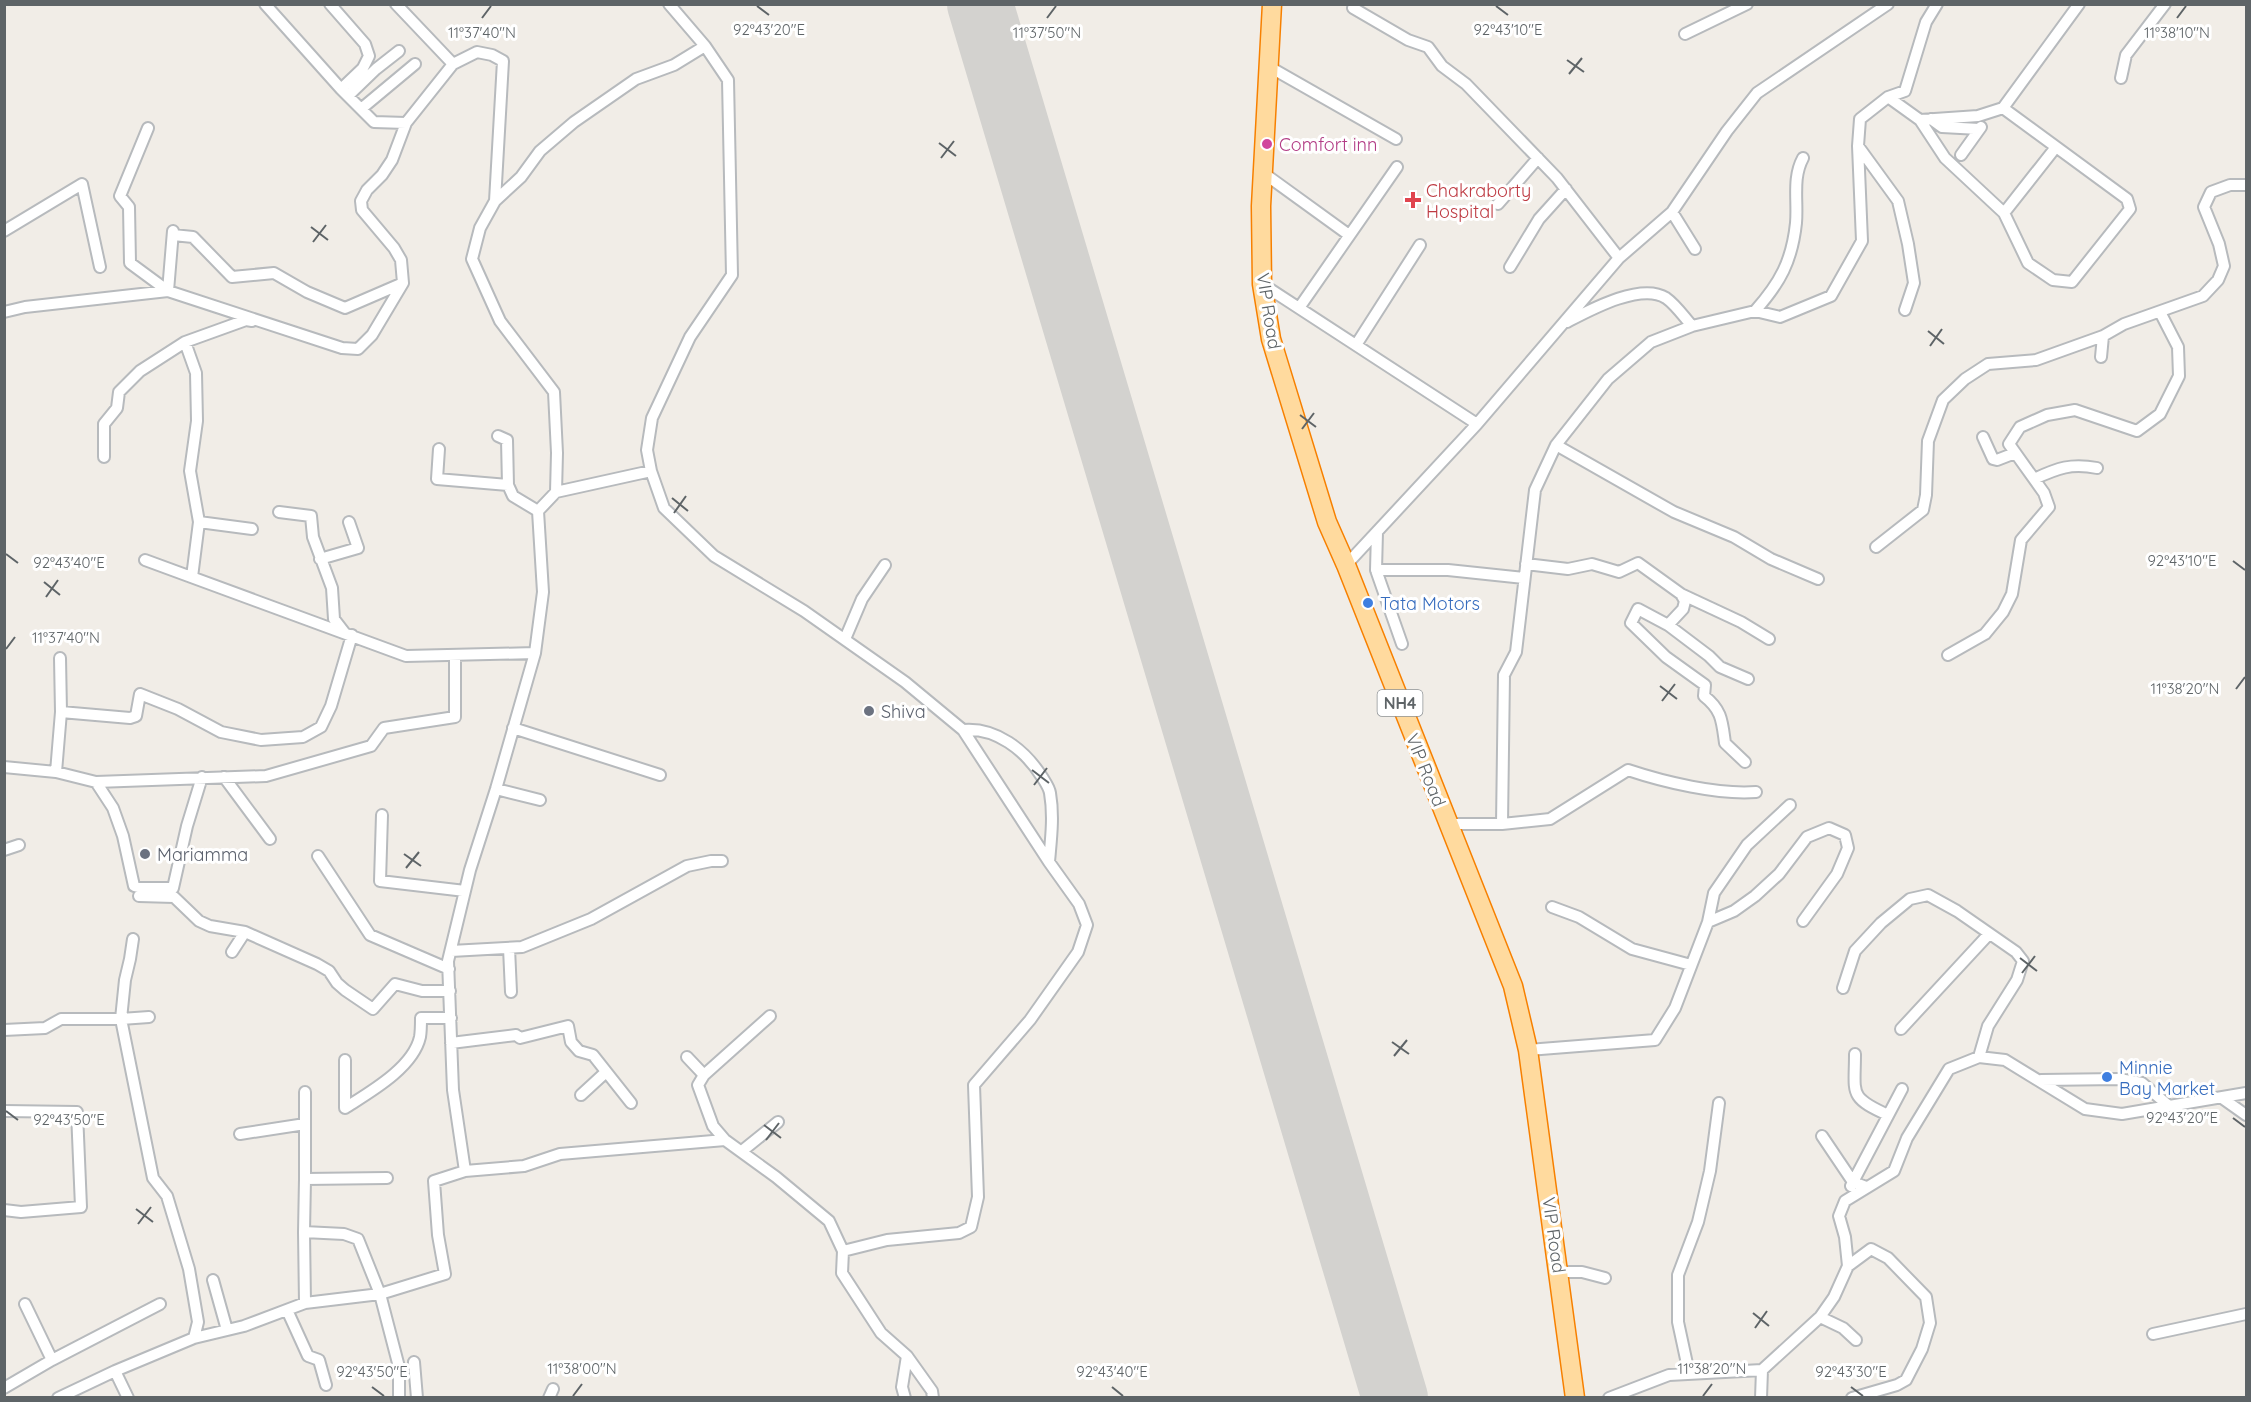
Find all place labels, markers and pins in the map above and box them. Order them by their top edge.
place label: Comfort inn [1279,133,1377,156]
marker: Comfort inn [1260,137,1274,151]
place label: Chakraborty Hospital [1426,179,1531,223]
marker: Chakraborty Hospital [1404,191,1422,209]
place label: Tata Motors [1380,592,1480,615]
marker: Tata Motors [1361,596,1375,610]
place label: Shiva [881,700,926,723]
marker: Shiva [862,704,876,718]
place label: Mariamma [157,843,248,866]
marker: Mariamma [138,847,152,861]
place label: Minnie Bay Market [2119,1056,2215,1100]
marker: Minnie Bay Market [2100,1070,2114,1084]

